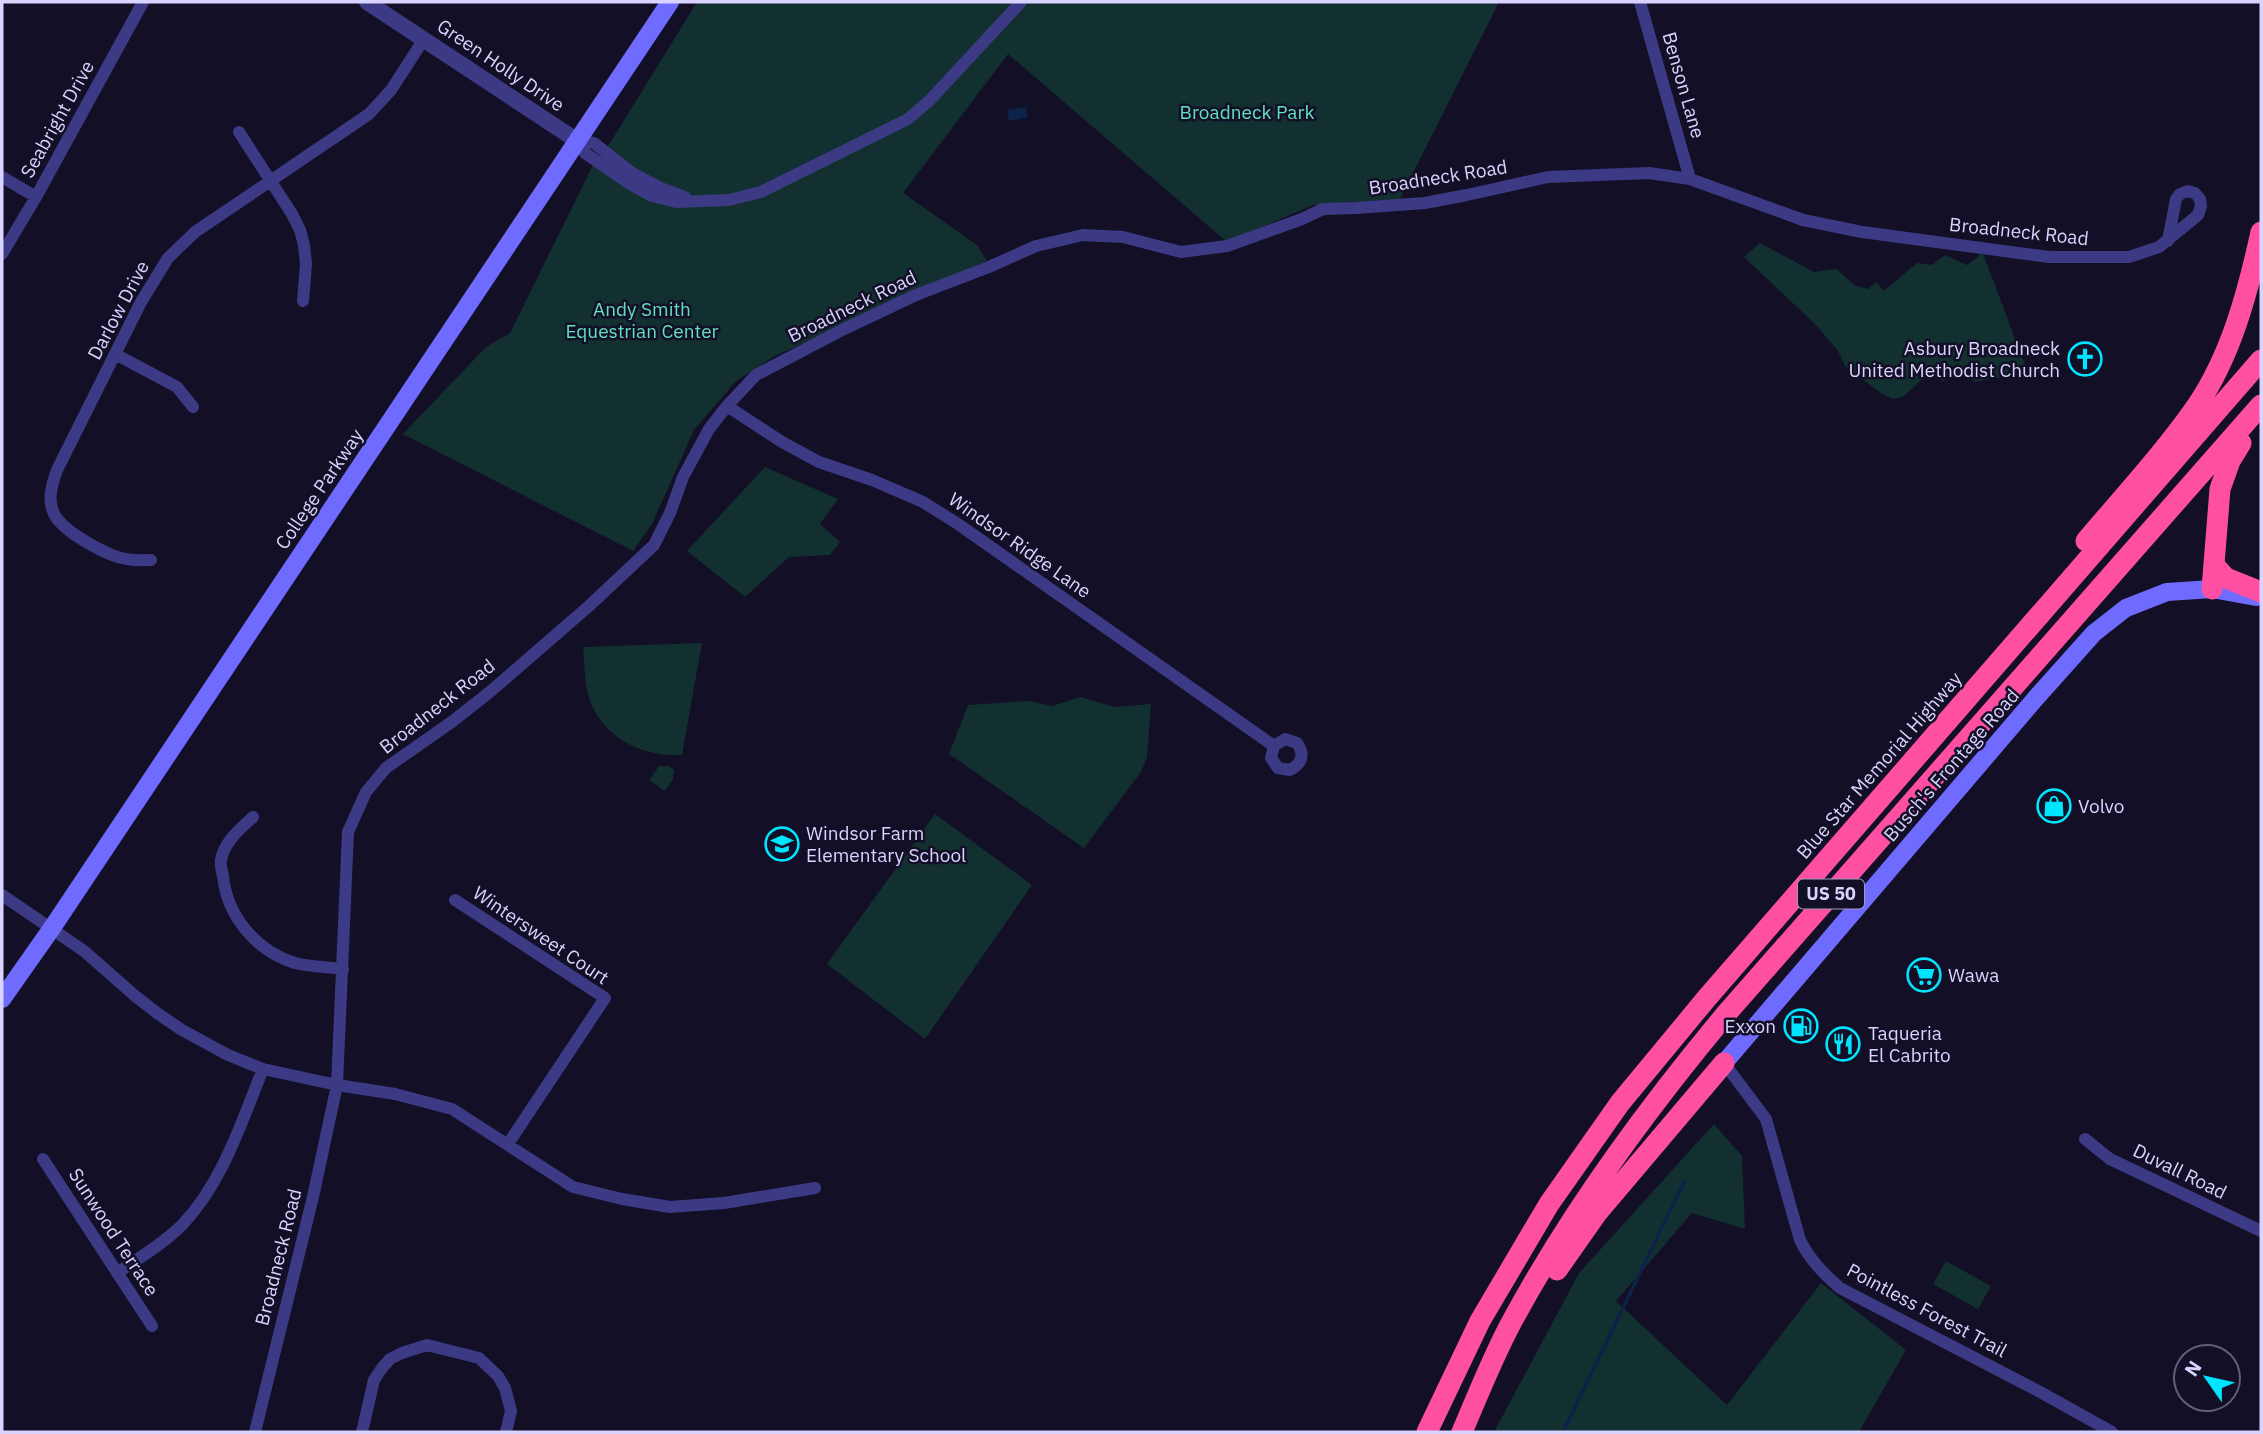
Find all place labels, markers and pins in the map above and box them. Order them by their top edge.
place label: Asbury Broadneck United Methodist Church [1848,336,2060,382]
church icon: Asbury Broadneck United Methodist Church [2066,340,2104,378]
shop icon: Volvo [2035,787,2073,825]
place label: Volvo [2078,794,2124,818]
place label: Windsor Farm Elementary School [806,821,966,867]
school or university icon: Windsor Farm Elementary School [763,825,801,863]
supermarket icon: Wawa [1905,956,1943,994]
place label: Wawa [1948,963,1999,987]
fuel station icon: Exxon [1782,1007,1820,1045]
place label: Exxon [1724,1014,1776,1038]
place label: Taqueria El Cabrito [1868,1021,1951,1067]
restaurant icon: Taqueria El Cabrito [1824,1025,1862,1063]

